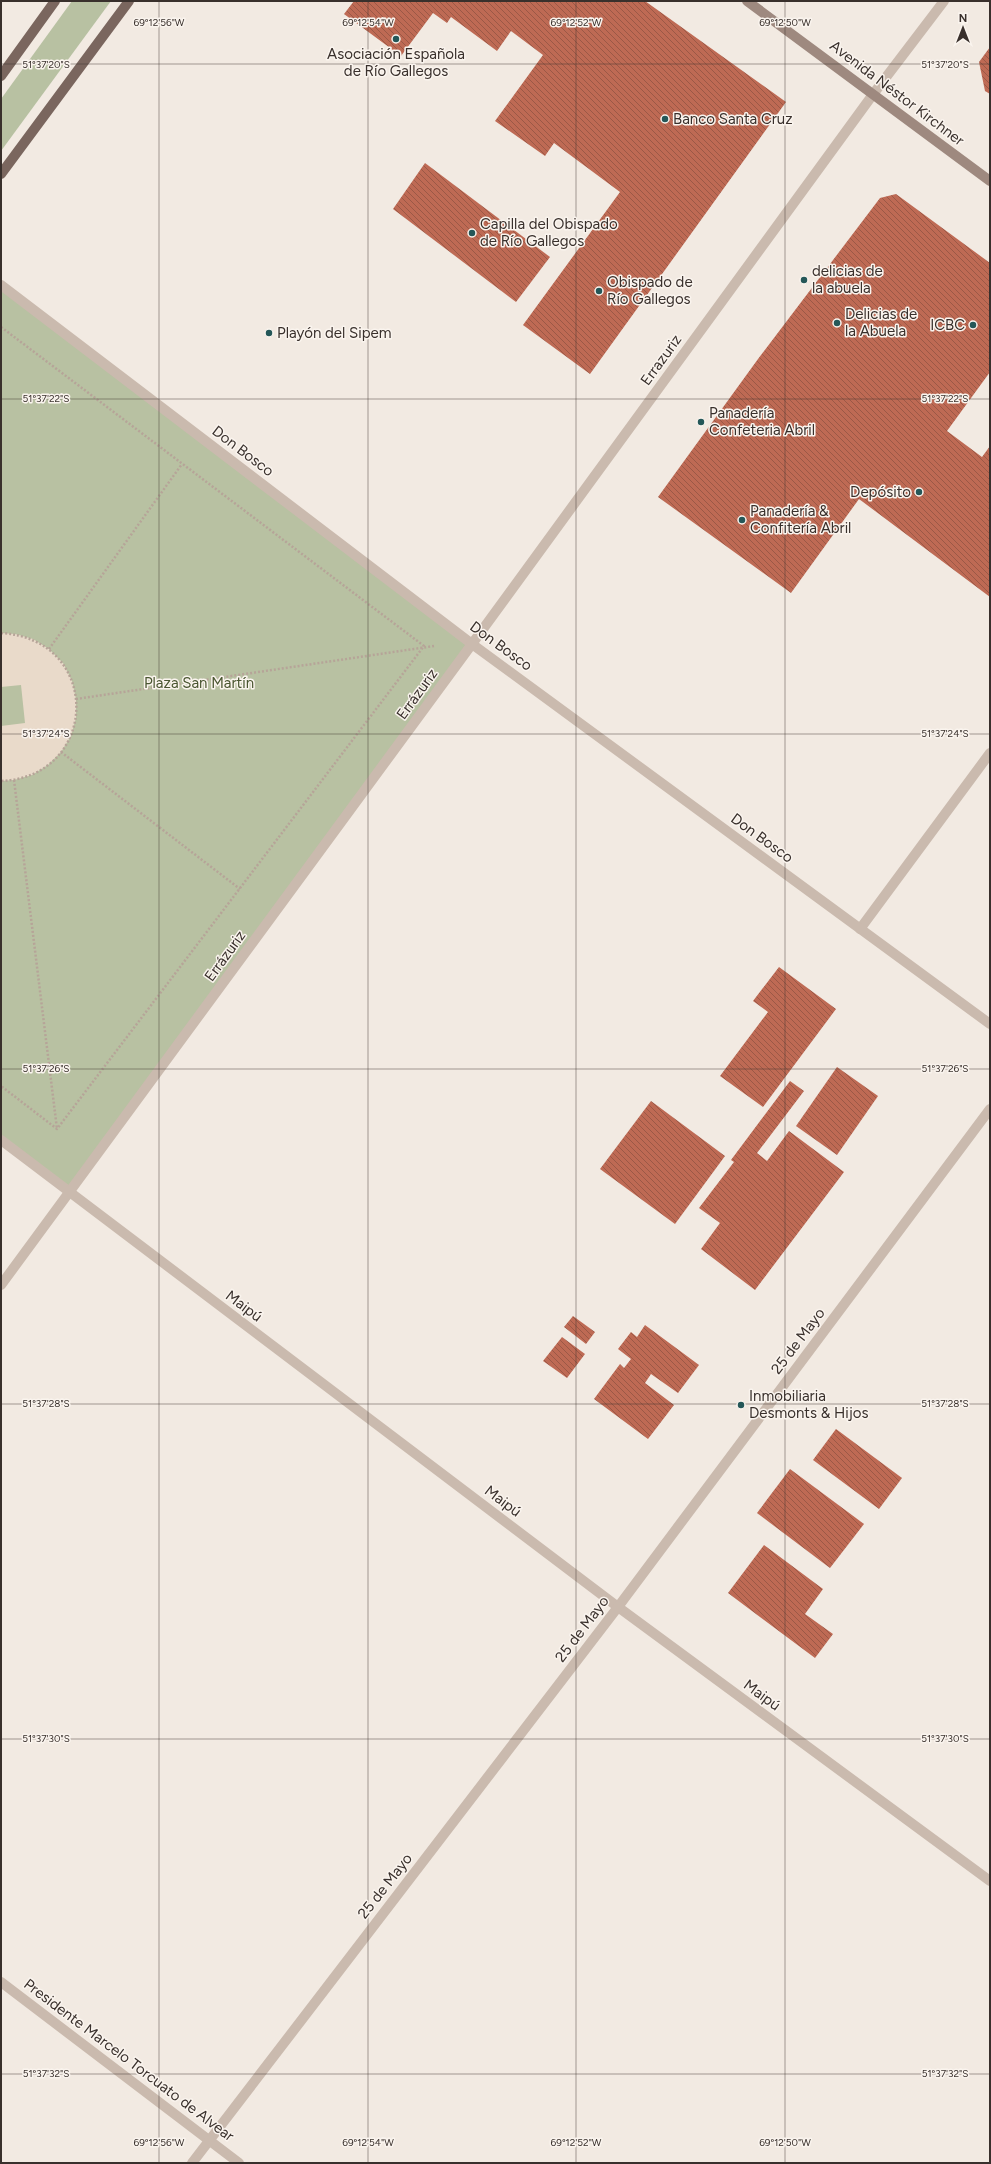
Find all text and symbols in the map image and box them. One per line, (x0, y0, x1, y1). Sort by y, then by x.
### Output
north arrow (943, 8, 983, 48)
text: N (959, 12, 967, 25)
text: 69°12'56"W (134, 16, 185, 29)
text: 69°12'54"W (342, 16, 394, 29)
text: 69°12'52"W (551, 16, 602, 29)
text: 69°12'50"W (759, 16, 811, 29)
marker: Asociación Española de Río Gallegos (391, 34, 401, 44)
street label: Avenida Néstor Kirchner (826, 37, 968, 149)
place label: Asociación Española de Río Gallegos (327, 45, 465, 80)
text: 51°37'20"S (22, 58, 70, 71)
text: 51°37'20"S (921, 58, 969, 71)
place label: Banco Santa Cruz (673, 110, 793, 128)
marker: Banco Santa Cruz (660, 114, 670, 124)
place label: Capilla del Obispado de Río Gallegos (480, 215, 618, 250)
marker: Capilla del Obispado de Río Gallegos (467, 228, 477, 238)
place label: delicias de la abuela (812, 262, 883, 297)
place label: Obispado de Río Gallegos (607, 273, 693, 308)
marker: delicias de la abuela (799, 275, 809, 285)
marker: Obispado de Río Gallegos (594, 286, 604, 296)
place label: Delicias de la Abuela (845, 305, 917, 340)
place label: ICBC (930, 316, 965, 334)
marker: Delicias de la Abuela (832, 318, 842, 328)
marker: ICBC (968, 320, 978, 330)
place label: Playón del Sipem (277, 324, 392, 342)
marker: Playón del Sipem (264, 328, 274, 338)
street label: Errazuriz (637, 331, 685, 389)
text: 51°37'22"S (23, 392, 69, 405)
text: 51°37'22"S (922, 392, 968, 405)
place label: Panadería Confeteria Abril (709, 404, 815, 439)
marker: Panadería Confeteria Abril (696, 417, 706, 427)
street label: Don Bosco (209, 422, 278, 480)
place label: Depósito (850, 483, 911, 501)
marker: Depósito (914, 487, 924, 497)
place label: Panadería & Confitería Abril (750, 502, 851, 537)
marker: Panadería & Confitería Abril (737, 515, 747, 525)
street label: Don Bosco (466, 617, 536, 675)
street label: Errázuriz (393, 665, 441, 723)
park label: Plaza San Martín (144, 674, 254, 692)
text: 51°37'24"S (22, 727, 70, 740)
text: 51°37'24"S (921, 727, 969, 740)
street label: Don Bosco (727, 809, 797, 867)
street label: Errázuriz (201, 927, 249, 985)
text: 51°37'26"S (23, 1062, 69, 1075)
text: 51°37'26"S (922, 1062, 968, 1075)
street label: Maipú (222, 1286, 266, 1326)
street label: 25 de Mayo (767, 1304, 829, 1378)
place label: Inmobiliaria Desmonts & Hijos (749, 1387, 869, 1422)
text: 51°37'28"S (22, 1397, 70, 1410)
text: 51°37'28"S (921, 1397, 969, 1410)
marker: Inmobiliaria Desmonts & Hijos (736, 1400, 746, 1410)
street label: Maipú (481, 1481, 525, 1521)
street label: 25 de Mayo (551, 1592, 613, 1666)
street label: Maipú (740, 1676, 784, 1714)
text: 51°37'30"S (22, 1732, 70, 1745)
text: 51°37'30"S (921, 1732, 969, 1745)
street label: 25 de Mayo (354, 1849, 416, 1922)
street label: Presidente Marcelo Torcuato de Alvear (20, 1975, 238, 2145)
text: 51°37'32"S (23, 2067, 69, 2080)
text: 51°37'32"S (922, 2067, 968, 2080)
text: 69°12'56"W (134, 2136, 185, 2149)
text: 69°12'54"W (342, 2136, 394, 2149)
text: 69°12'52"W (551, 2136, 602, 2149)
text: 69°12'50"W (759, 2136, 811, 2149)

